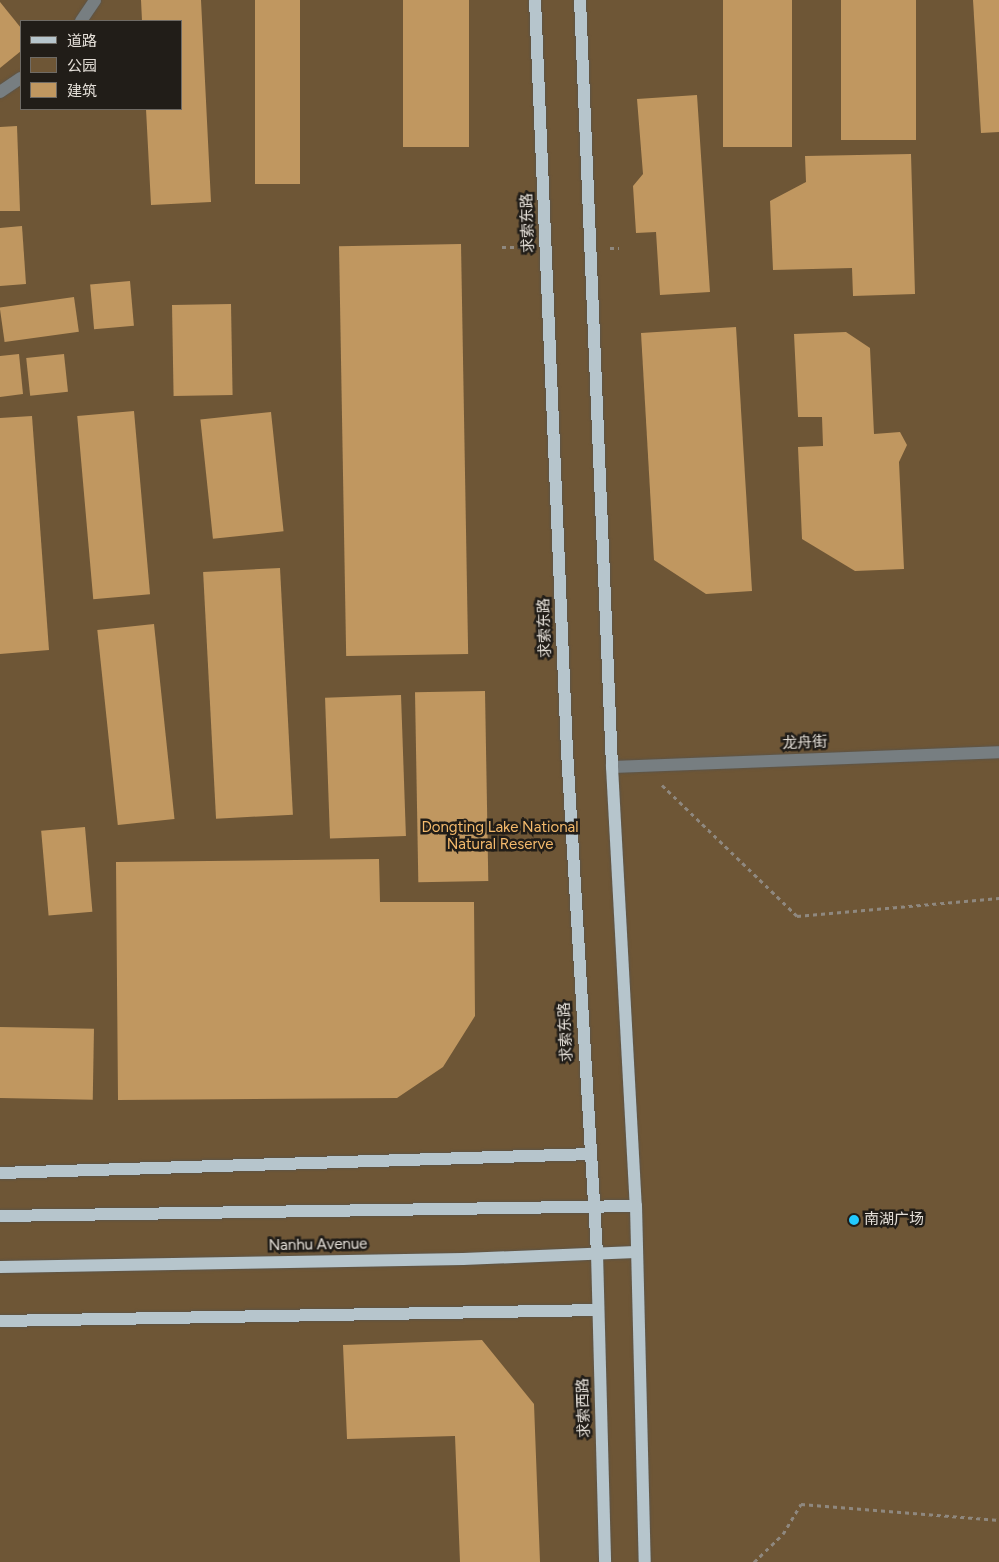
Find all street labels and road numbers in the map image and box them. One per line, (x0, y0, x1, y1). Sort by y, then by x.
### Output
street label: 求索东路 (518, 193, 538, 253)
street label: 求索东路 (535, 598, 555, 658)
street label: 龙舟街 (782, 733, 828, 753)
street label: 求索东路 (555, 1002, 577, 1062)
street label: Nanhu Avenue (268, 1235, 368, 1255)
street label: 求索西路 (574, 1378, 594, 1438)

